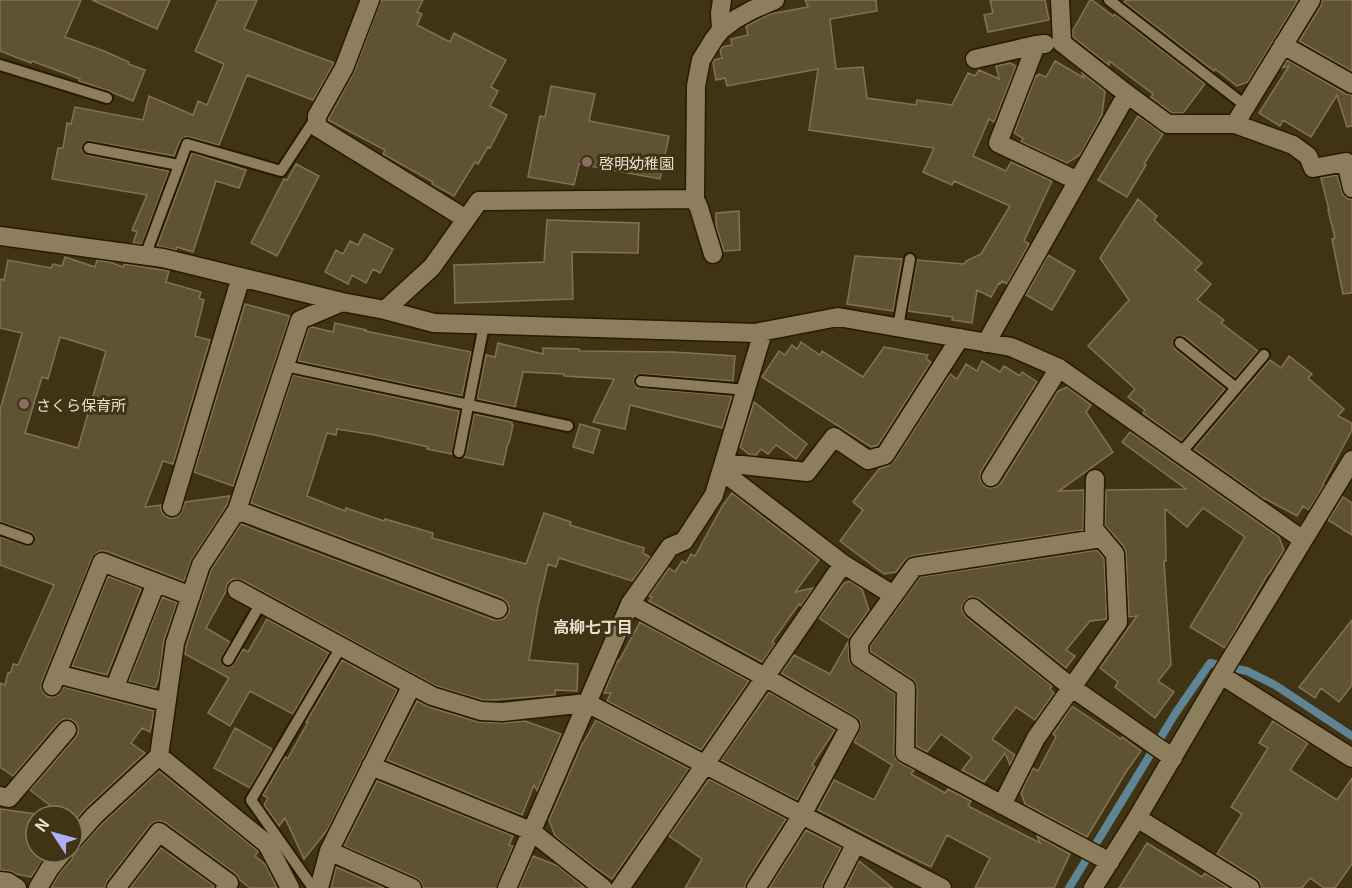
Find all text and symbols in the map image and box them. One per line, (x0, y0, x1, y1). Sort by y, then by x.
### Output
place label: 啓明幼稚園 (599, 152, 674, 173)
marker: 啓明幼稚園 (580, 155, 594, 169)
place label: さくら保育所 (36, 394, 126, 415)
marker: さくら保育所 (17, 397, 31, 411)
district label: 高柳七丁目 (553, 614, 633, 638)
north arrow (24, 804, 84, 864)
text: N (28, 813, 54, 836)

